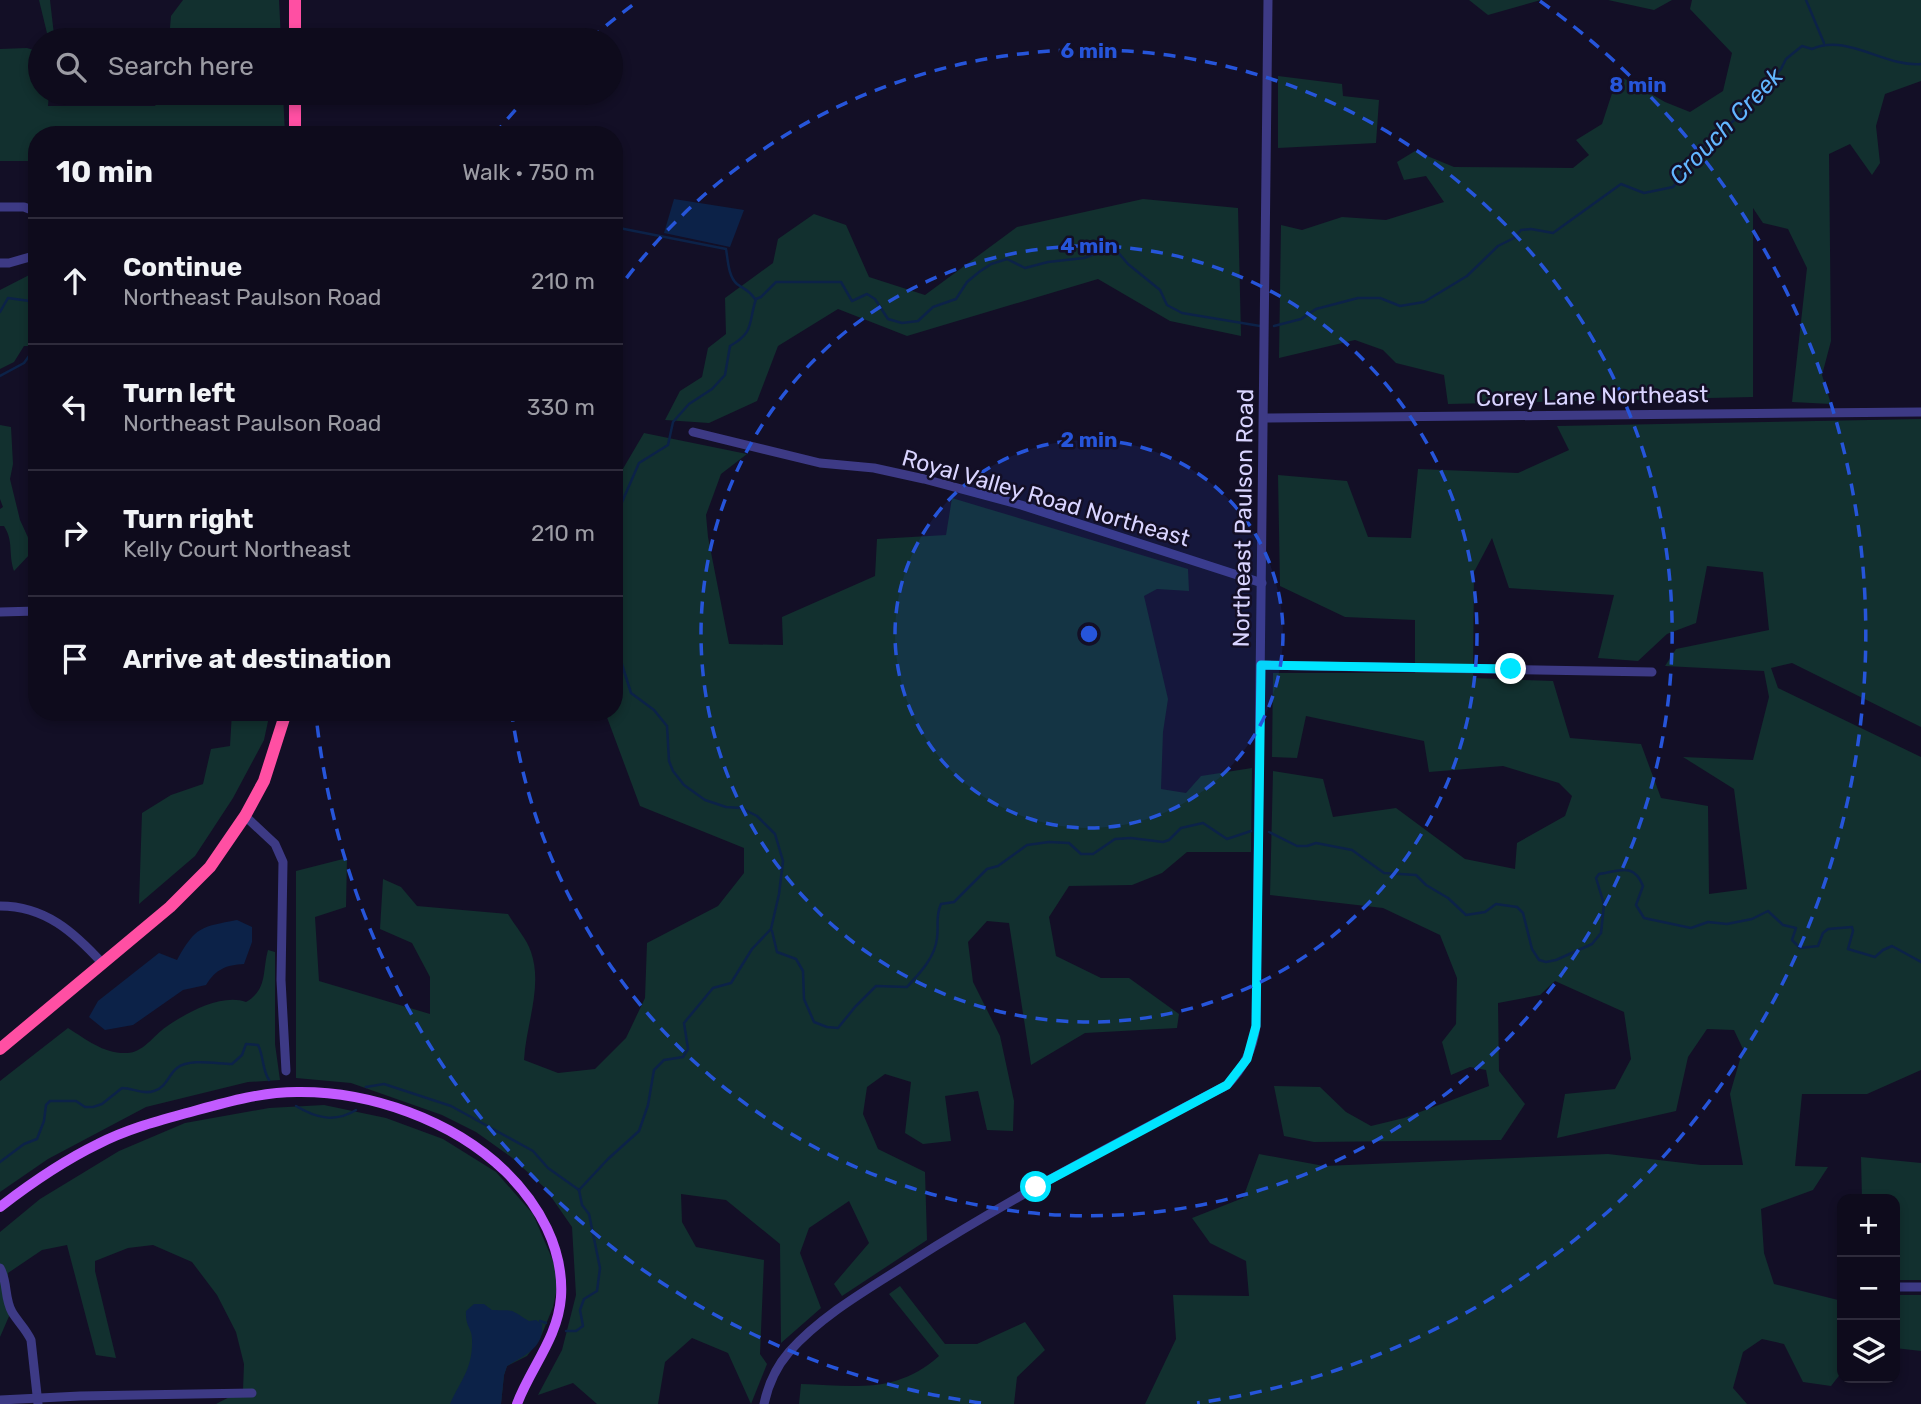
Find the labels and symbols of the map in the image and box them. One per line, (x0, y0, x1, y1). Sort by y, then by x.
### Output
text: 6 min (1061, 38, 1117, 63)
water label: Crouch Creek (1663, 61, 1789, 190)
text: 8 min (1609, 72, 1667, 97)
text: 4 min (1060, 233, 1118, 258)
street label: Corey Lane Northeast (1476, 380, 1708, 412)
street label: Northeast Paulson Road (1227, 389, 1259, 647)
text: 2 min (1061, 427, 1117, 452)
street label: Royal Valley Road Northeast (899, 443, 1193, 553)
centre of rings (1077, 622, 1101, 646)
route end (1495, 653, 1526, 684)
route start (1020, 1171, 1051, 1202)

